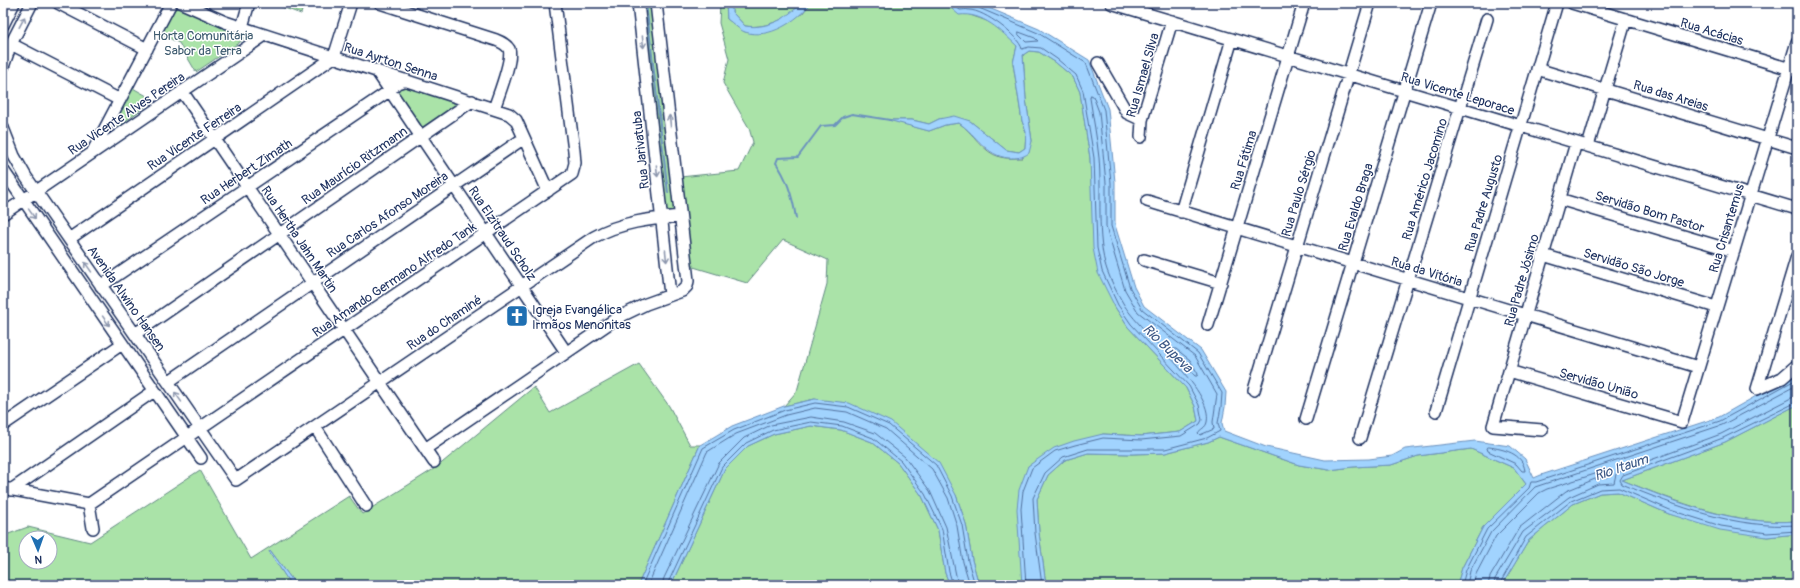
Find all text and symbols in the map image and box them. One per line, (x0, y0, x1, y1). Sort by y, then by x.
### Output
street label: Rua Acácias (1678, 15, 1745, 49)
one-way arrow (19, 16, 27, 28)
park label: Horta Comunitária Sabor da Terra (153, 28, 253, 59)
street label: Rua Ismael Silva (1123, 31, 1163, 119)
one-way arrow (639, 35, 646, 48)
street label: Rua Ayrton Senna (342, 39, 440, 85)
street label: Rua Vicente Alves Pereira (65, 69, 188, 159)
street label: Rua Vicente Leporace (1399, 69, 1517, 119)
street label: Rua das Areias (1631, 77, 1710, 115)
street label: Rua Vicente Ferreira (145, 100, 245, 174)
street label: Rua Jarivatuba (629, 110, 653, 190)
one-way arrow (666, 115, 673, 128)
street label: Rua Américo Jacomino (1399, 116, 1451, 242)
street label: Rua Maurício Ritzmann (299, 123, 411, 208)
street label: Rua Fátima (1227, 128, 1261, 192)
street label: Rua Herbert Zimath (198, 135, 295, 208)
street label: Rua Paulo Sérgio (1278, 148, 1320, 239)
street label: Rua Padre Augusto (1462, 153, 1506, 254)
street label: Rua Evaldo Braga (1335, 161, 1377, 253)
one-way arrow (653, 164, 660, 177)
street label: Rua Carlos Afonso Moreira (324, 168, 451, 261)
street label: Rua Crisantemus (1706, 182, 1748, 275)
street label: Rua Hertha Jahn Martin (258, 183, 341, 296)
street label: Rua Elzitraud Scholz (465, 183, 540, 284)
street label: Servidão Bom Pastor (1593, 188, 1707, 236)
one-way arrow (28, 208, 36, 219)
street label: Rua Amando Germano Alfredo Tank (310, 219, 480, 341)
street label: Rua Padre Jósimo (1501, 232, 1543, 328)
street label: Avenida Alwino Hansen (84, 243, 169, 354)
street label: Servidão São Jorge (1581, 245, 1687, 291)
one-way arrow (662, 249, 670, 262)
street label: Rua da Vitória (1389, 254, 1464, 290)
one-way arrow (84, 261, 92, 272)
street label: Rua do Chaminé (404, 292, 485, 354)
place label: Igreja Evangélica Irmãos Menonitas (532, 302, 631, 333)
church icon: Igreja Evangélica Irmãos Menonitas (504, 303, 530, 329)
one-way arrow (102, 315, 110, 326)
water label: Rio Bupeva (1139, 321, 1197, 377)
street label: Servidão União (1557, 365, 1640, 403)
one-way arrow (174, 391, 182, 402)
water label: Rio Itaum (1592, 450, 1652, 485)
north arrow (18, 530, 58, 570)
text: N (34, 553, 42, 566)

